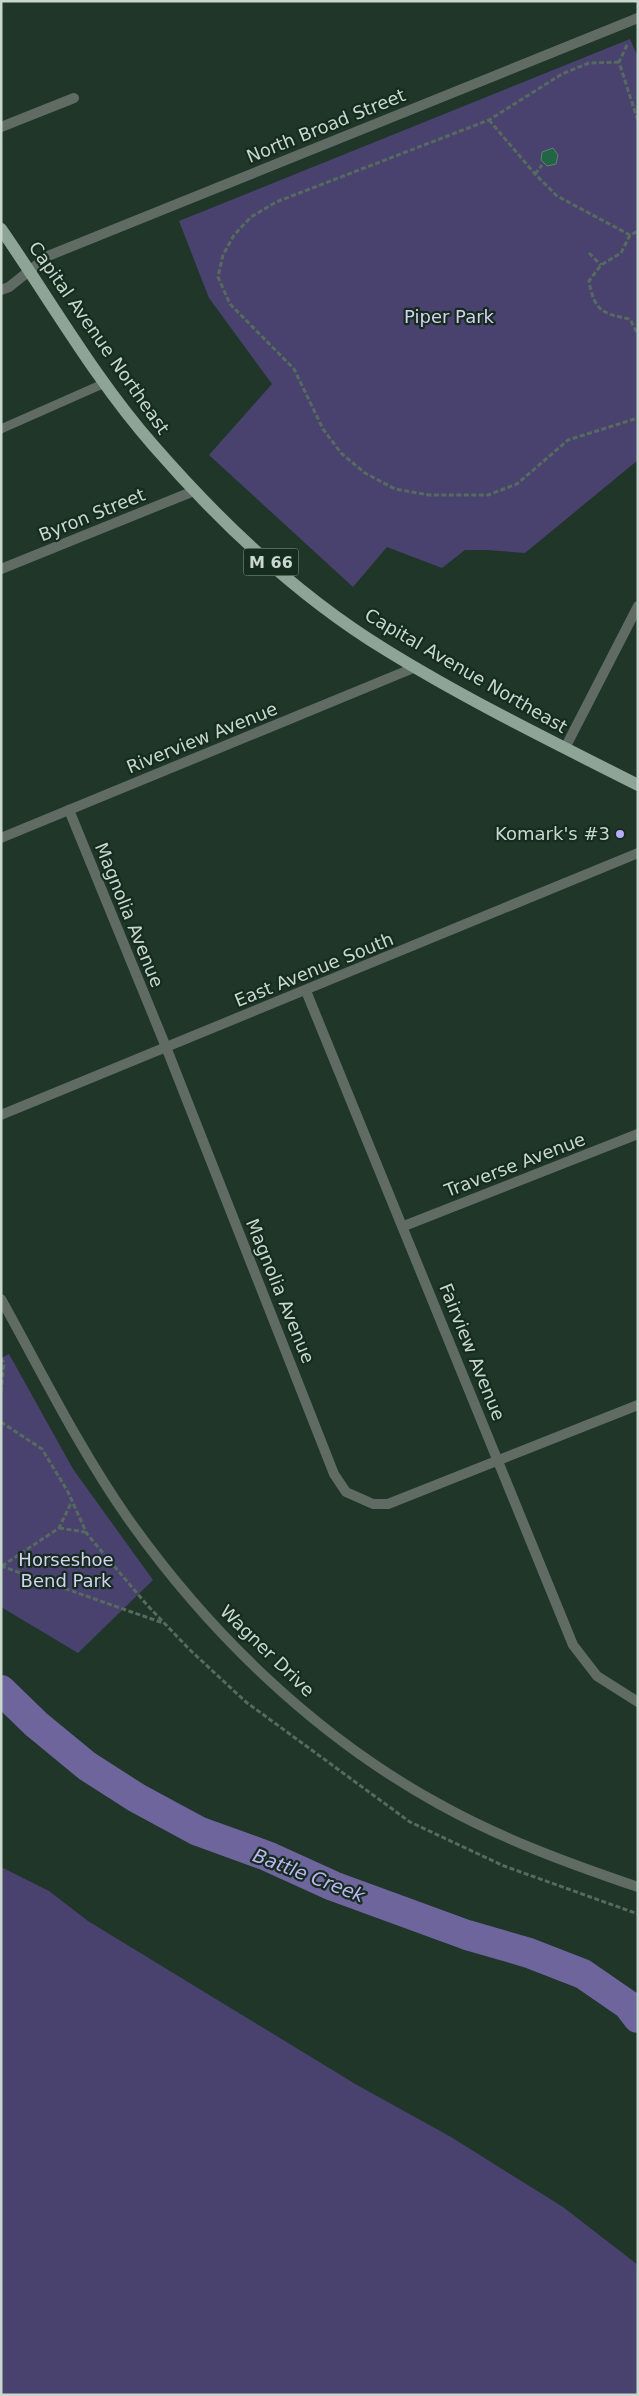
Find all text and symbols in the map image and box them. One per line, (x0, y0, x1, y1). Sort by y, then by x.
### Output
street label: North Broad Street (243, 84, 408, 167)
street label: Capital Avenue Northeast (25, 237, 174, 438)
park label: Piper Park (404, 306, 495, 327)
street label: Byron Street (36, 484, 148, 545)
road number: M 66 (244, 548, 298, 576)
street label: Capital Avenue Northeast (361, 604, 571, 737)
street label: Riverview Avenue (123, 698, 280, 777)
place label: Komark's #3 (495, 823, 610, 844)
marker: Komark's #3 (614, 828, 626, 840)
street label: Magnolia Avenue (91, 839, 168, 990)
street label: East Avenue South (231, 928, 396, 1011)
street label: Traverse Avenue (441, 1128, 588, 1201)
street label: Magnolia Avenue (242, 1215, 319, 1366)
street label: Fairview Avenue (435, 1280, 510, 1424)
park label: Horseshoe Bend Park (18, 1549, 114, 1591)
street label: Wagner Drive (216, 1600, 319, 1701)
water label: Battle Creek (250, 1844, 369, 1907)

